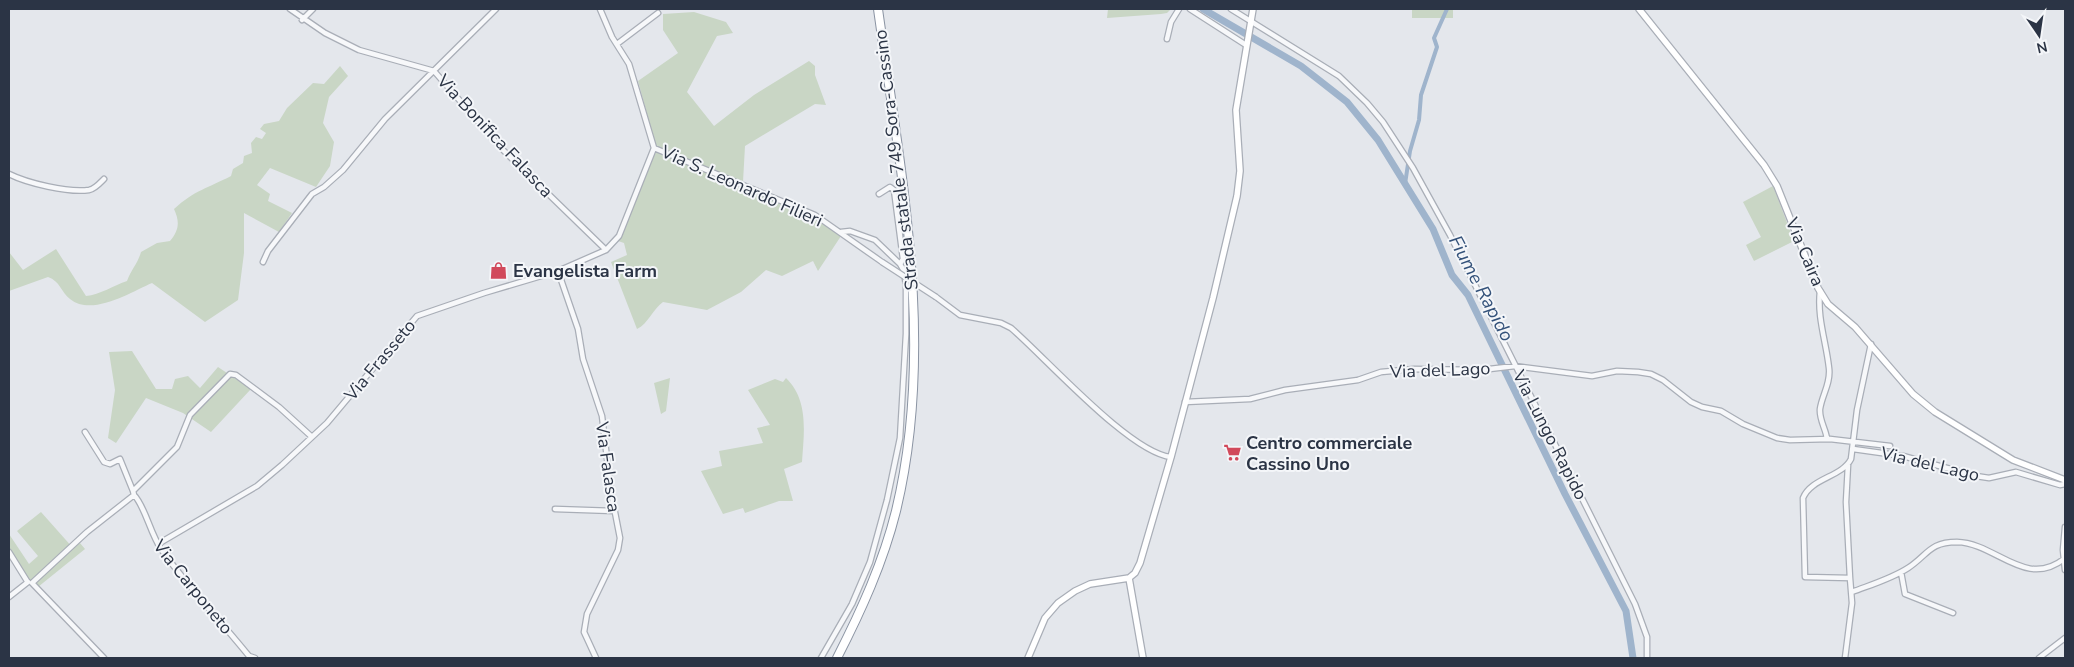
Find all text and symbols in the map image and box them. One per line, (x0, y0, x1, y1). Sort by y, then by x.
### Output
north arrow (2014, 10, 2064, 60)
street label: Strada statale 749 Sora-Cassino (868, 28, 924, 292)
text: N (2035, 37, 2049, 58)
street label: Via Bonifica Falasca (431, 69, 558, 203)
street label: Via S. Leonardo Filieri (656, 139, 827, 232)
street label: Via Caira (1779, 213, 1830, 290)
water label: Fiume Rapido (1442, 231, 1520, 346)
place label: Evangelista Farm (513, 259, 657, 283)
shop icon: Evangelista Farm (489, 261, 509, 281)
street label: Via Frasseto (338, 314, 421, 407)
street label: Via del Lago (1388, 356, 1491, 384)
street label: Via Lungo Rapido (1506, 365, 1593, 504)
street label: Via Falasca (590, 419, 626, 514)
place label: Centro commerciale Cassino Uno (1246, 431, 1412, 476)
street label: Via del Lago (1877, 441, 1982, 487)
supermarket icon: Centro commerciale Cassino Uno (1222, 443, 1242, 463)
street label: Via Carponeto (147, 534, 239, 639)

